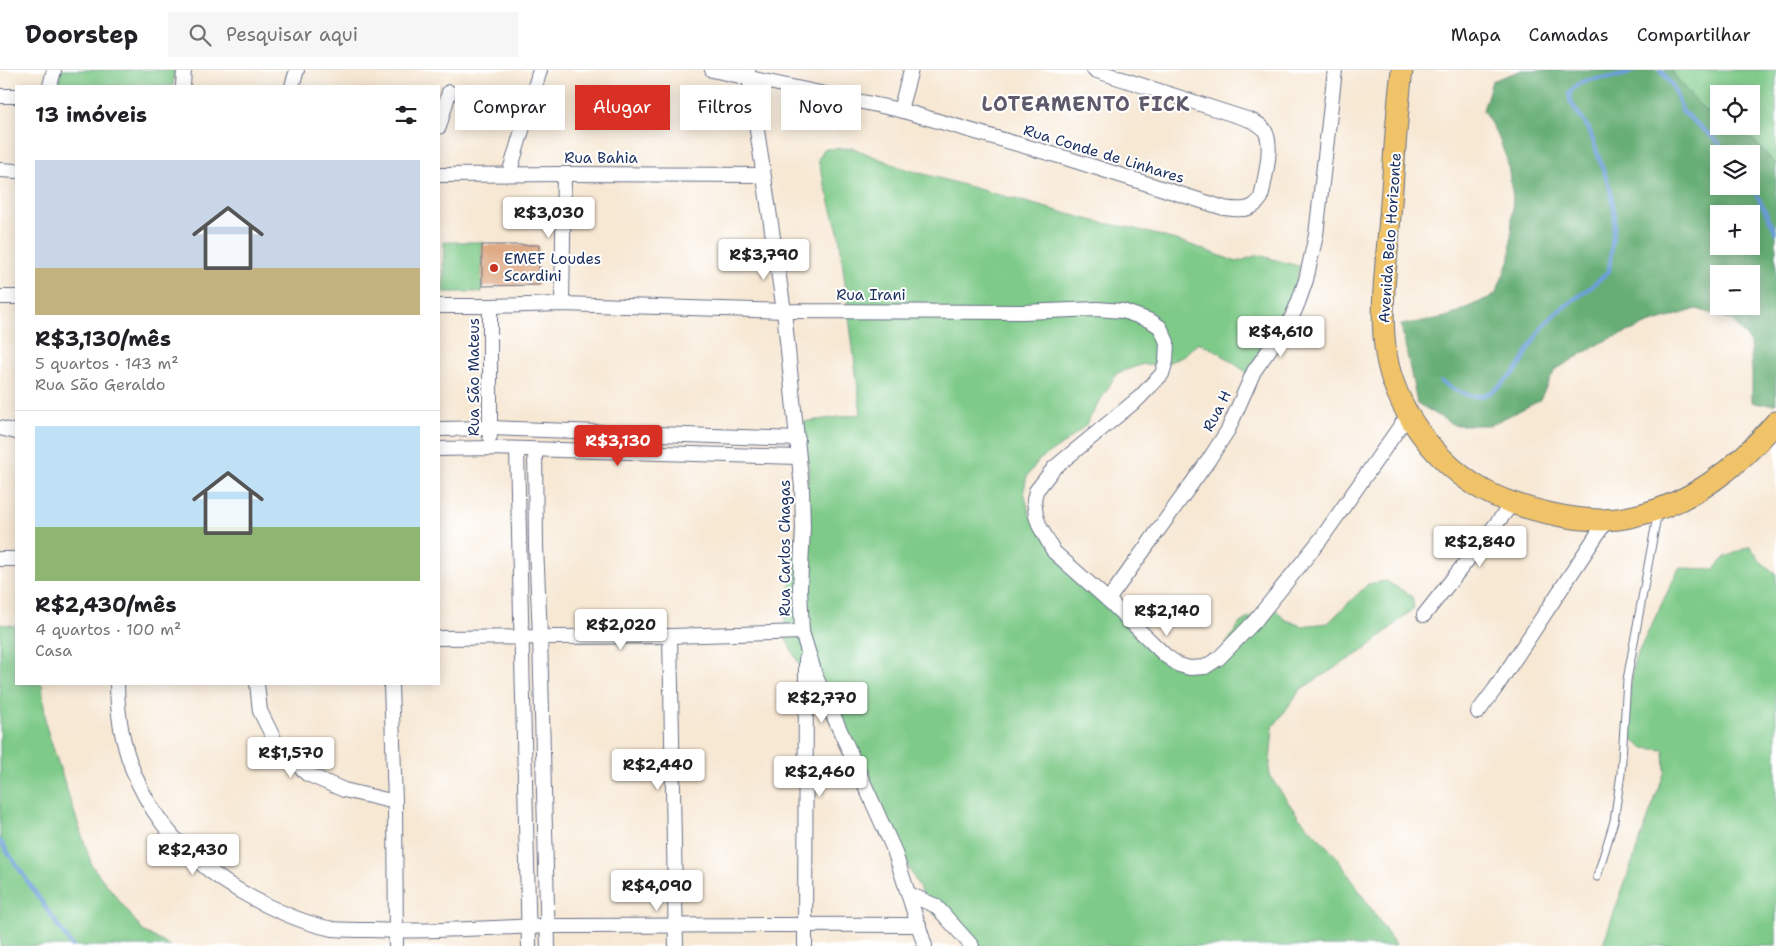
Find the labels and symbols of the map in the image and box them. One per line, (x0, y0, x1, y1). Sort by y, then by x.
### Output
district label: LOTEAMENTO FICK (982, 91, 1190, 117)
street label: Rua Conde de Linhares (1021, 120, 1187, 188)
street label: Rua Bahia (564, 148, 638, 168)
street label: Avenida Belo Horizonte (1374, 152, 1406, 324)
pin: R$3,030 (503, 196, 595, 239)
pin: R$3,790 (718, 238, 810, 281)
place label: EMEF Loudes Scardini (504, 249, 601, 286)
marker: EMEF Loudes Scardini (488, 262, 500, 274)
street label: Rua Irani (836, 285, 906, 305)
pin: R$4,610 (1235, 316, 1327, 358)
street label: Rua São Mateus (464, 318, 484, 436)
street label: Rua H (1198, 387, 1236, 435)
pin: R$3,130 (572, 424, 664, 467)
street label: Rua Carlos Chagas (775, 480, 795, 616)
pin: R$2,840 (1434, 526, 1526, 568)
pin: R$2,140 (1121, 594, 1213, 637)
pin: R$2,020 (575, 608, 667, 651)
pin: R$2,770 (776, 682, 868, 724)
pin: R$1,570 (245, 736, 337, 779)
pin: R$2,440 (612, 748, 704, 791)
pin: R$2,460 (774, 756, 866, 798)
pin: R$2,430 (147, 834, 239, 876)
pin: R$4,090 (611, 870, 703, 912)

